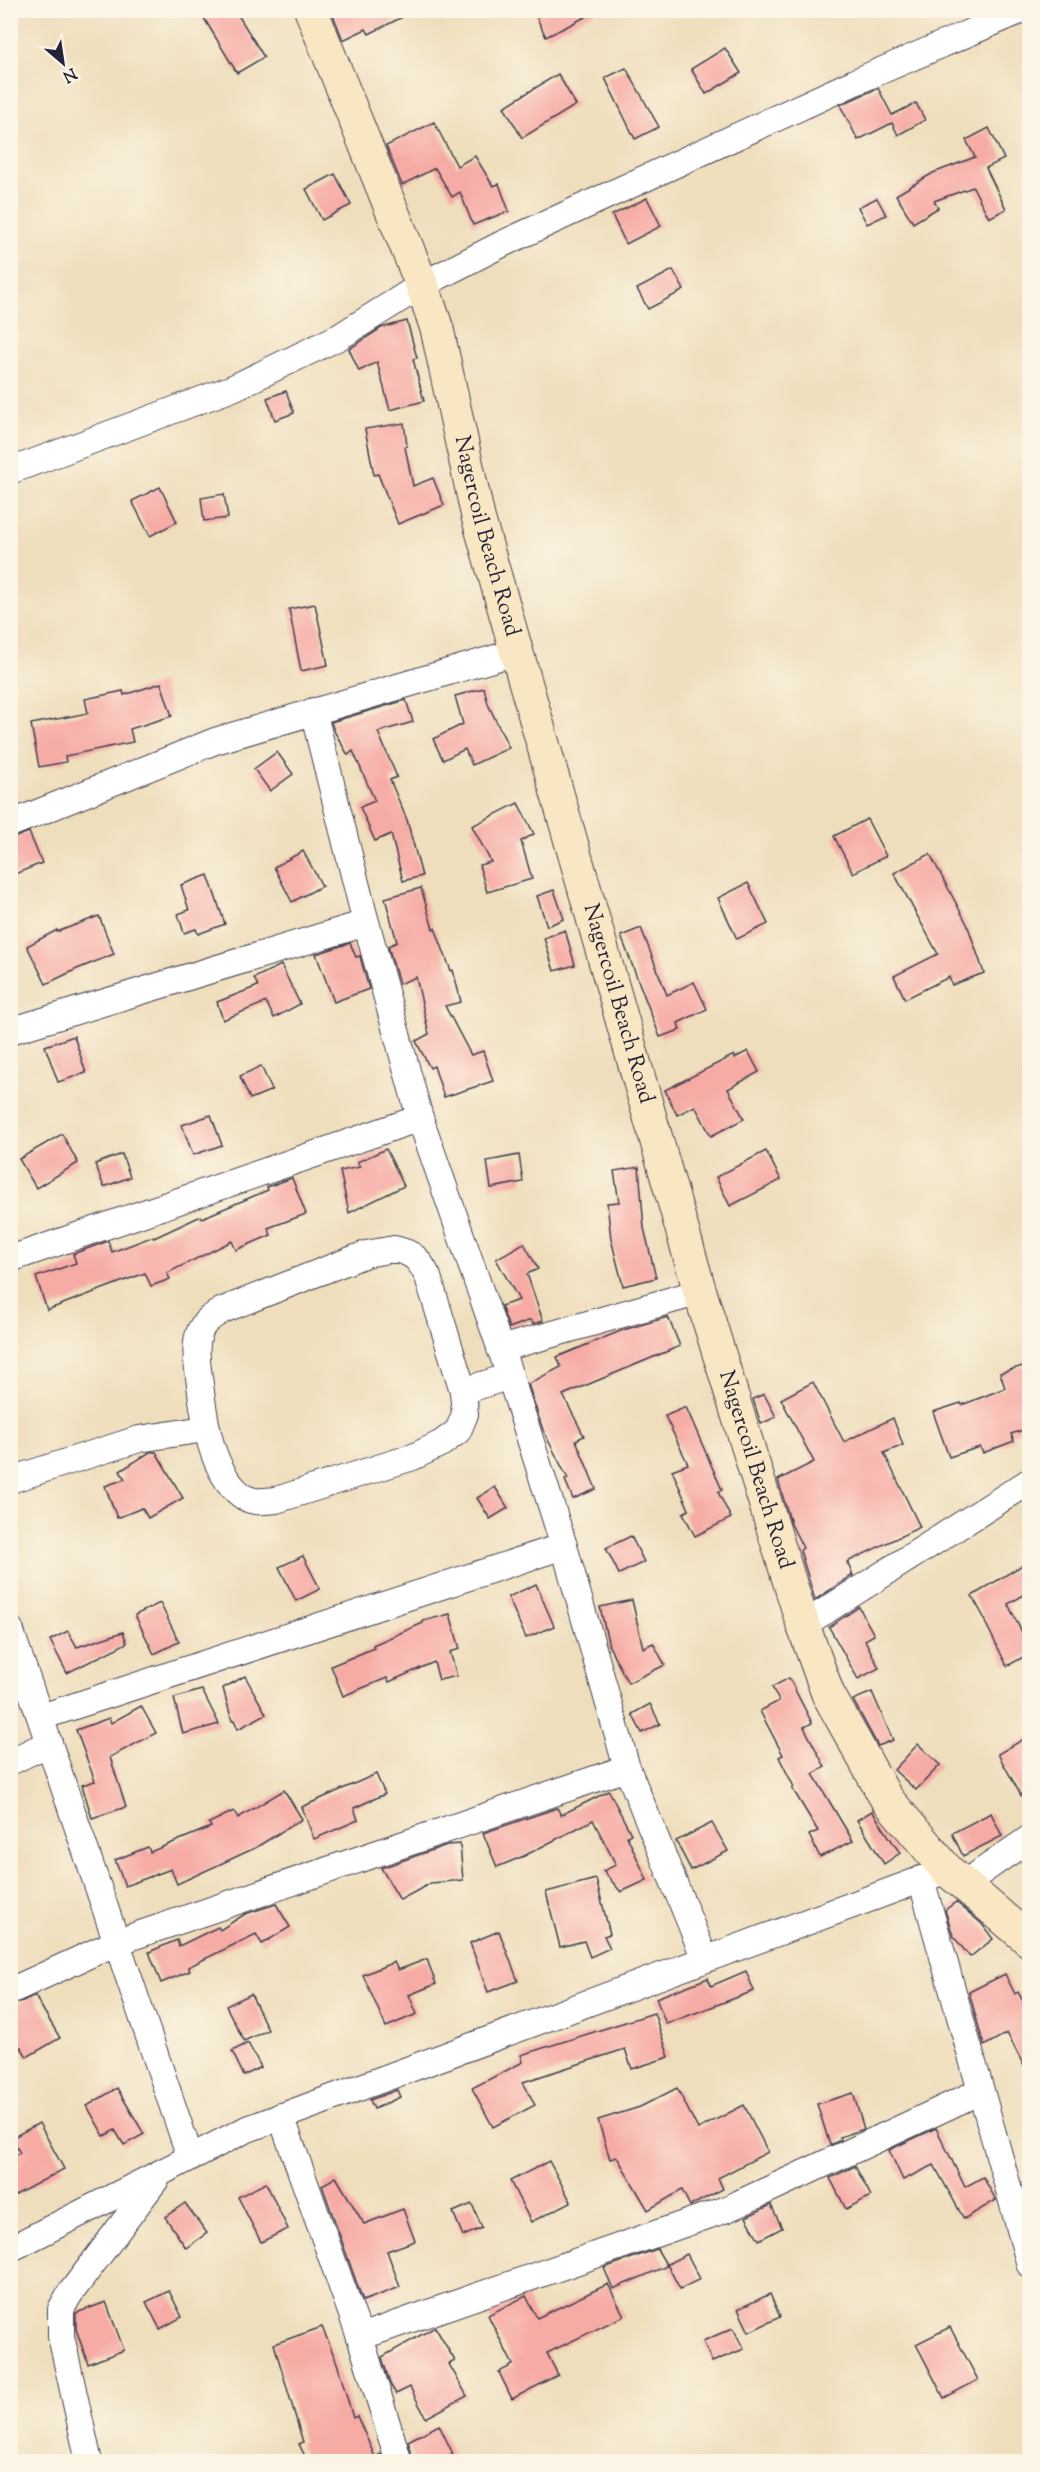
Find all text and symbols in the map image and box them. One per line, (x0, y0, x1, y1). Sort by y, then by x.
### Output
north arrow (33, 33, 93, 93)
text: N (58, 61, 80, 87)
street label: Nagercoil Beach Road (445, 433, 527, 640)
street label: Nagercoil Beach Road (574, 900, 661, 1108)
street label: Nagercoil Beach Road (709, 1367, 801, 1573)

